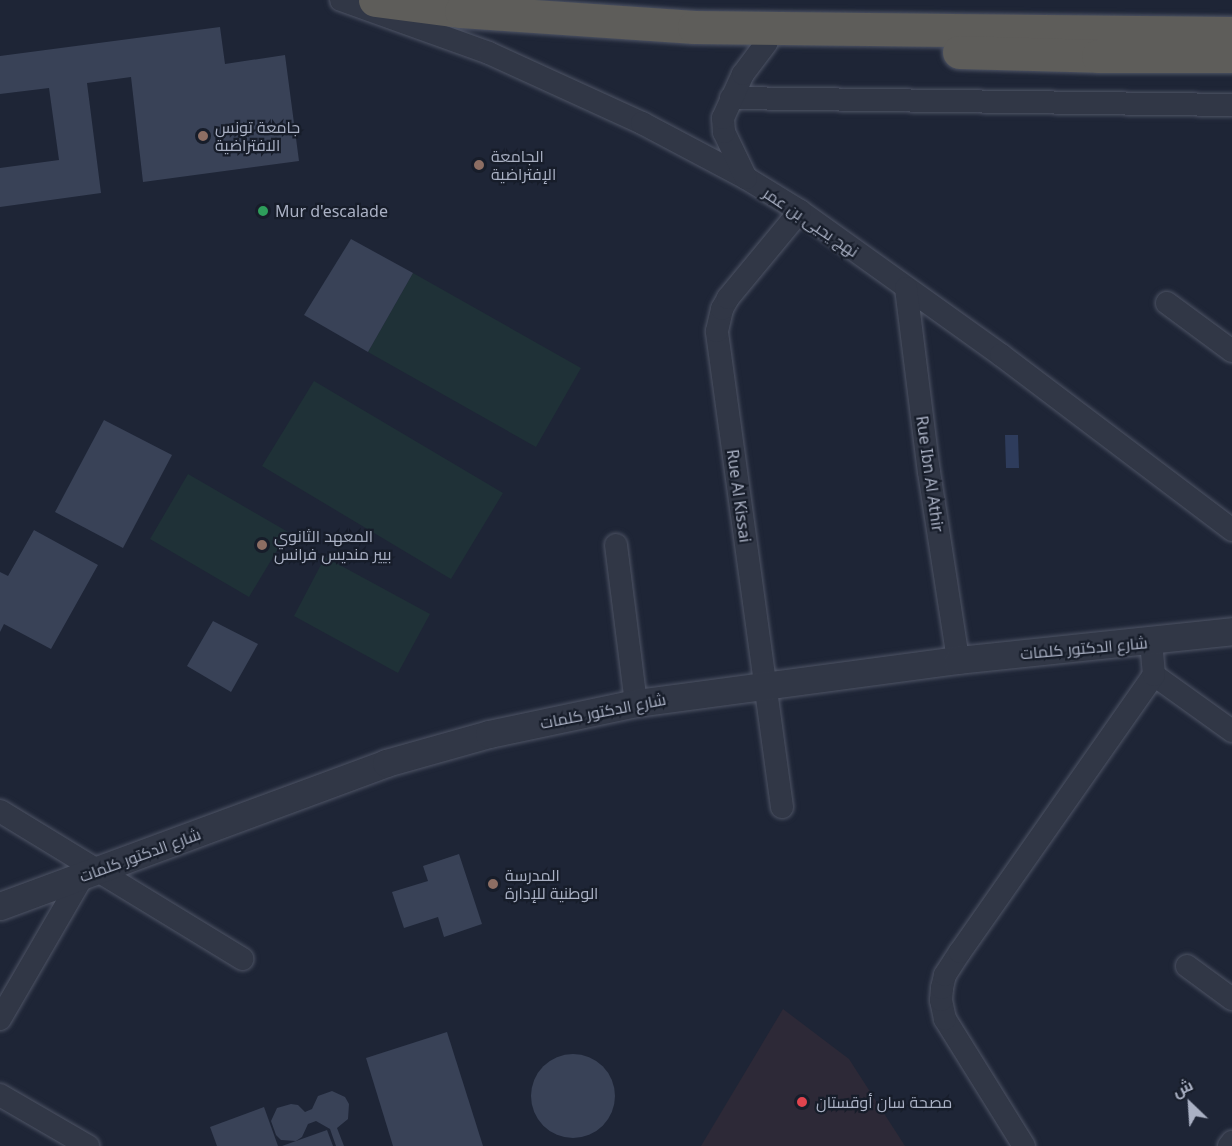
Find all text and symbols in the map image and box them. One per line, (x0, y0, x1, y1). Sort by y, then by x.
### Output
place label: جامعة تونس الافتراضية (215, 117, 300, 155)
marker: جامعة تونس الافتراضية (196, 129, 210, 143)
place label: الجامعة الإفتراضية (491, 146, 556, 184)
marker: الجامعة الإفتراضية (472, 158, 486, 172)
street label: نهج يحيى بن عمر (760, 183, 862, 261)
place label: Mur d'escalade (275, 201, 388, 221)
marker: Mur d'escalade (256, 204, 270, 218)
street label: Rue Ibn Al Athir (912, 414, 948, 534)
street label: Rue Al Kissai (723, 448, 755, 544)
place label: المعهد الثانوي بيير منديس فرانس (274, 526, 392, 564)
marker: المعهد الثانوي بيير منديس فرانس (255, 538, 269, 552)
street label: شارع الدكتور كلمات (1020, 633, 1148, 663)
street label: شارع الدكتور كلمات (538, 689, 668, 733)
street label: شارع الدكتور كلمات (77, 824, 203, 886)
place label: المدرسة الوطنية للإدارة (505, 865, 598, 903)
marker: المدرسة الوطنية للإدارة (486, 877, 500, 891)
text: ش (1168, 1073, 1196, 1102)
north arrow (1160, 1074, 1220, 1134)
place label: مصحة سان أوقستان (816, 1092, 952, 1112)
marker: مصحة سان أوقستان (793, 1093, 811, 1111)

